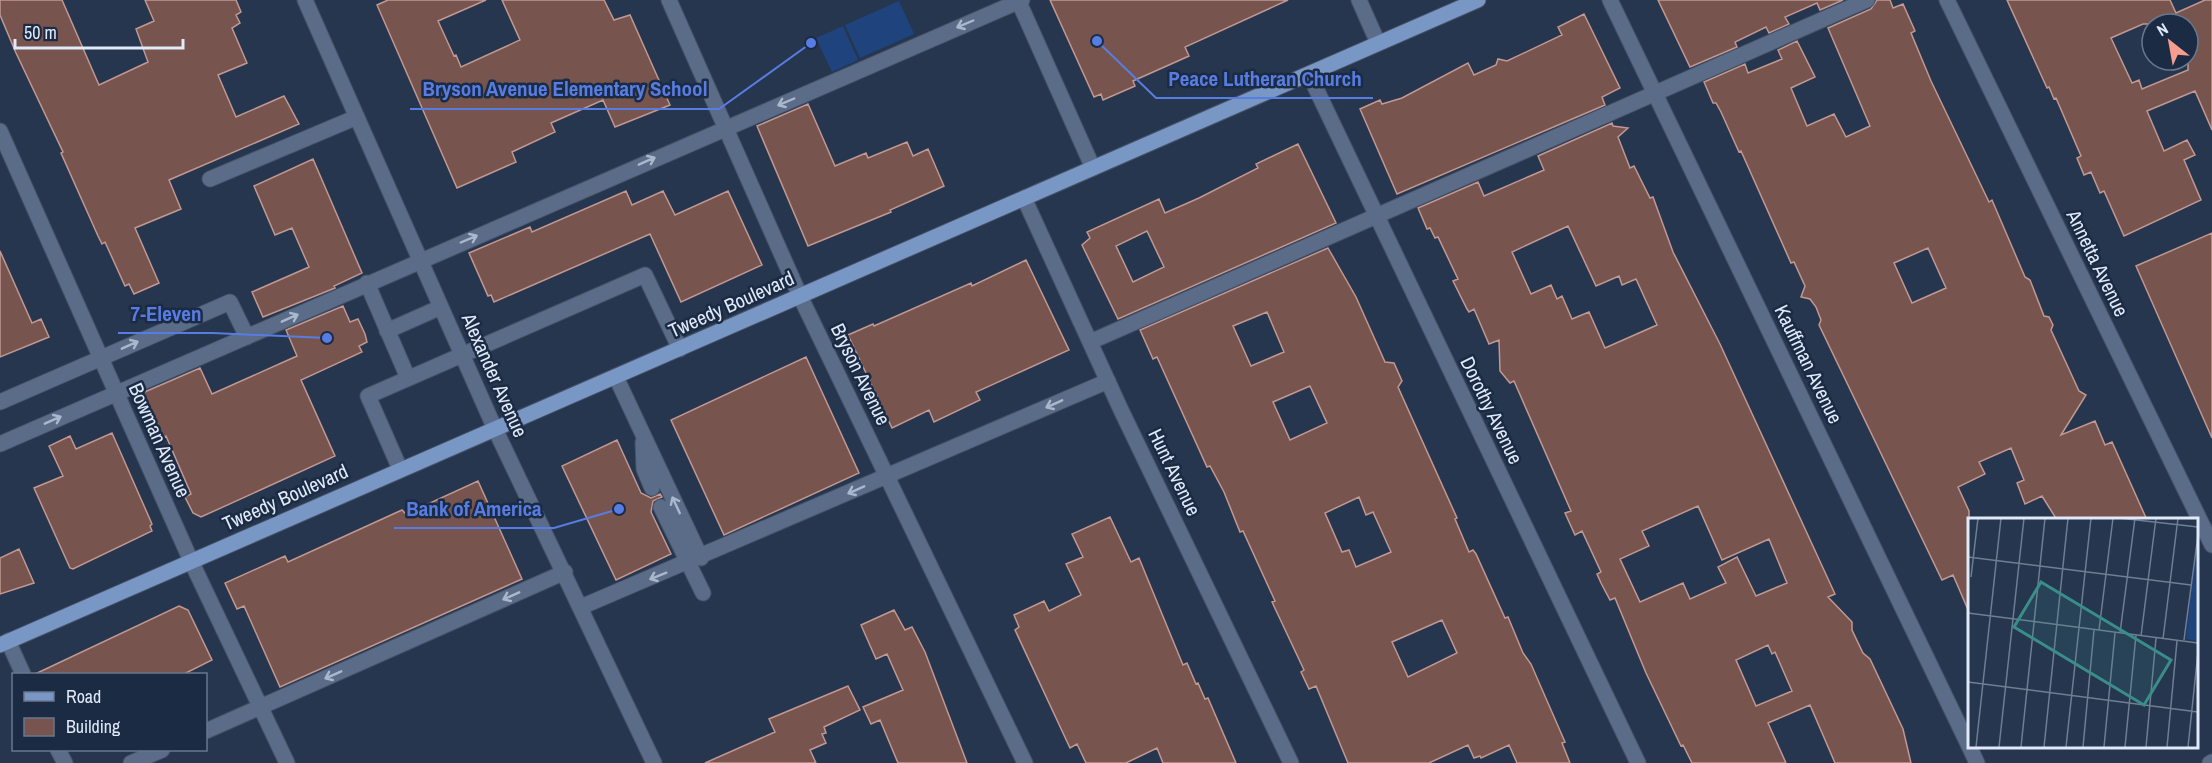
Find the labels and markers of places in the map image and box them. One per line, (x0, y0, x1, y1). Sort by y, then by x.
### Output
callout: Peace Lutheran Church (1156, 59, 1373, 98)
callout: Bryson Avenue Elementary School (410, 70, 719, 109)
callout: 7-Eleven (118, 294, 213, 333)
callout: Bank of America (394, 489, 554, 528)

